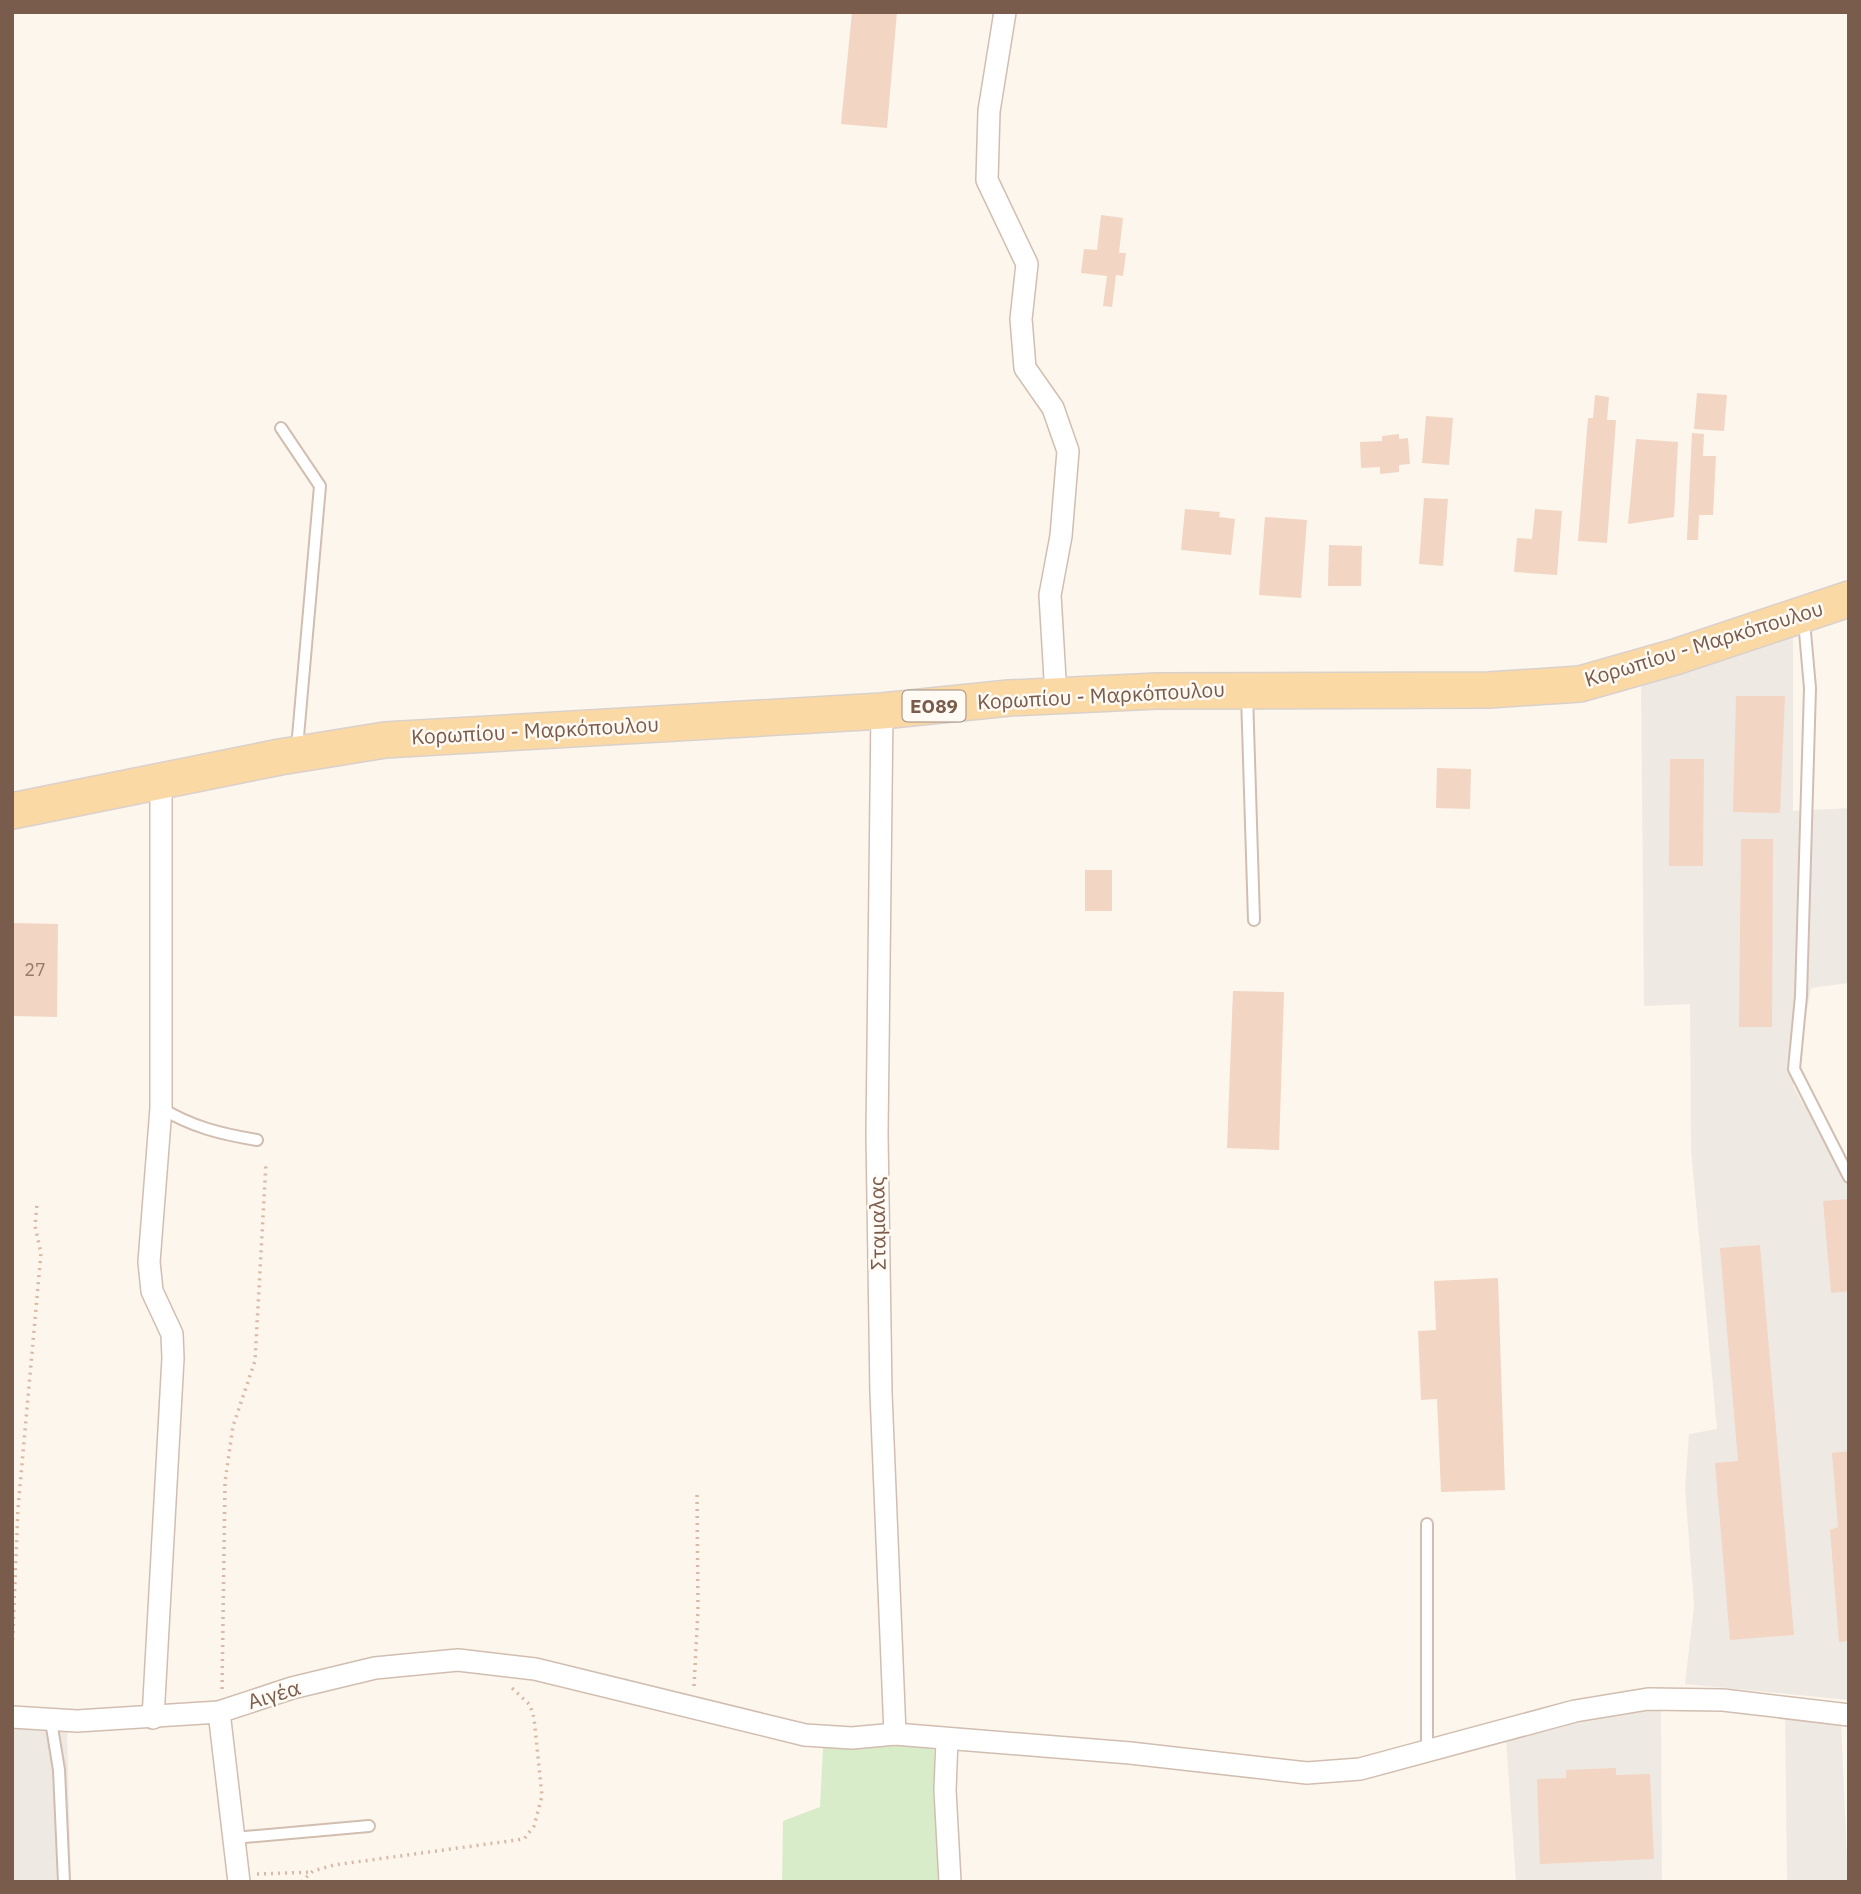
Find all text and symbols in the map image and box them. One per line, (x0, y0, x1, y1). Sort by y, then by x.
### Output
street label: Κορωπίου - Μαρκόπουλου (1581, 593, 1827, 693)
street label: Κορωπίου - Μαρκόπουλου (976, 675, 1226, 715)
road number: ΕΟ89 (902, 691, 965, 722)
street label: Κορωπίου - Μαρκόπουλου (410, 710, 660, 750)
house number: 27 (24, 958, 46, 981)
street label: Σταμαλας (862, 1176, 892, 1270)
street label: Αιγέα (244, 1673, 304, 1715)

